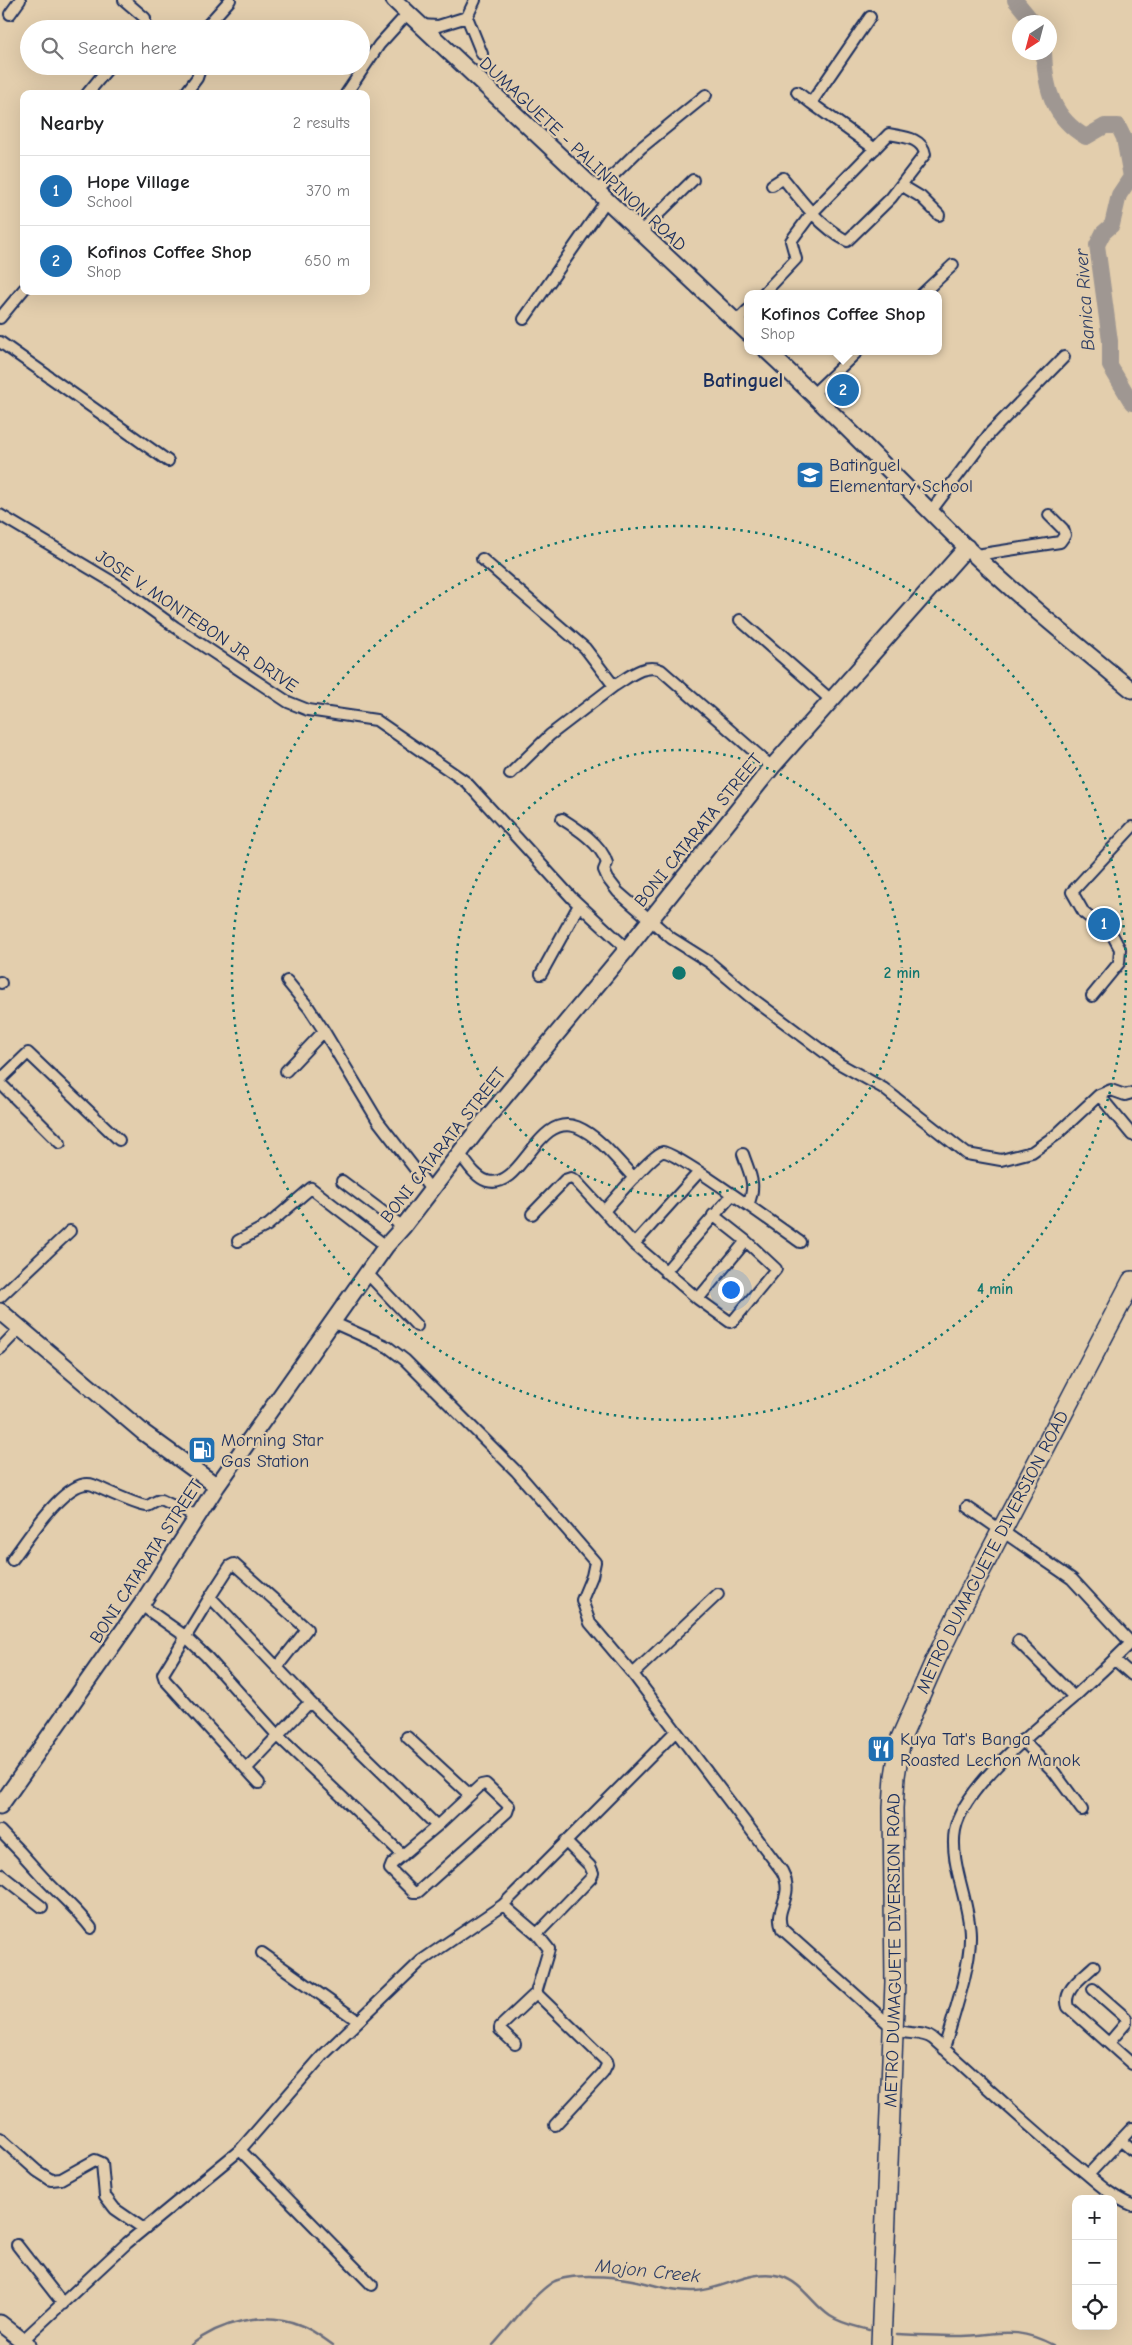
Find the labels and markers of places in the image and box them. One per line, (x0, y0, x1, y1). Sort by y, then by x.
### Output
pin: 2 (827, 371, 859, 409)
place label: Batinguel Elementary School (829, 455, 973, 497)
school or university icon: Batinguel Elementary School (795, 460, 825, 490)
pin: 1 (1088, 905, 1120, 943)
centre of rings (670, 964, 688, 982)
place label: Morning Star Gas Station (221, 1430, 324, 1472)
fuel station icon: Morning Star Gas Station (187, 1435, 217, 1465)
place label: Kuya Tat's Banga Roasted Lechon Manok (900, 1729, 1080, 1771)
restaurant icon: Kuya Tat's Banga Roasted Lechon Manok (866, 1734, 896, 1764)

